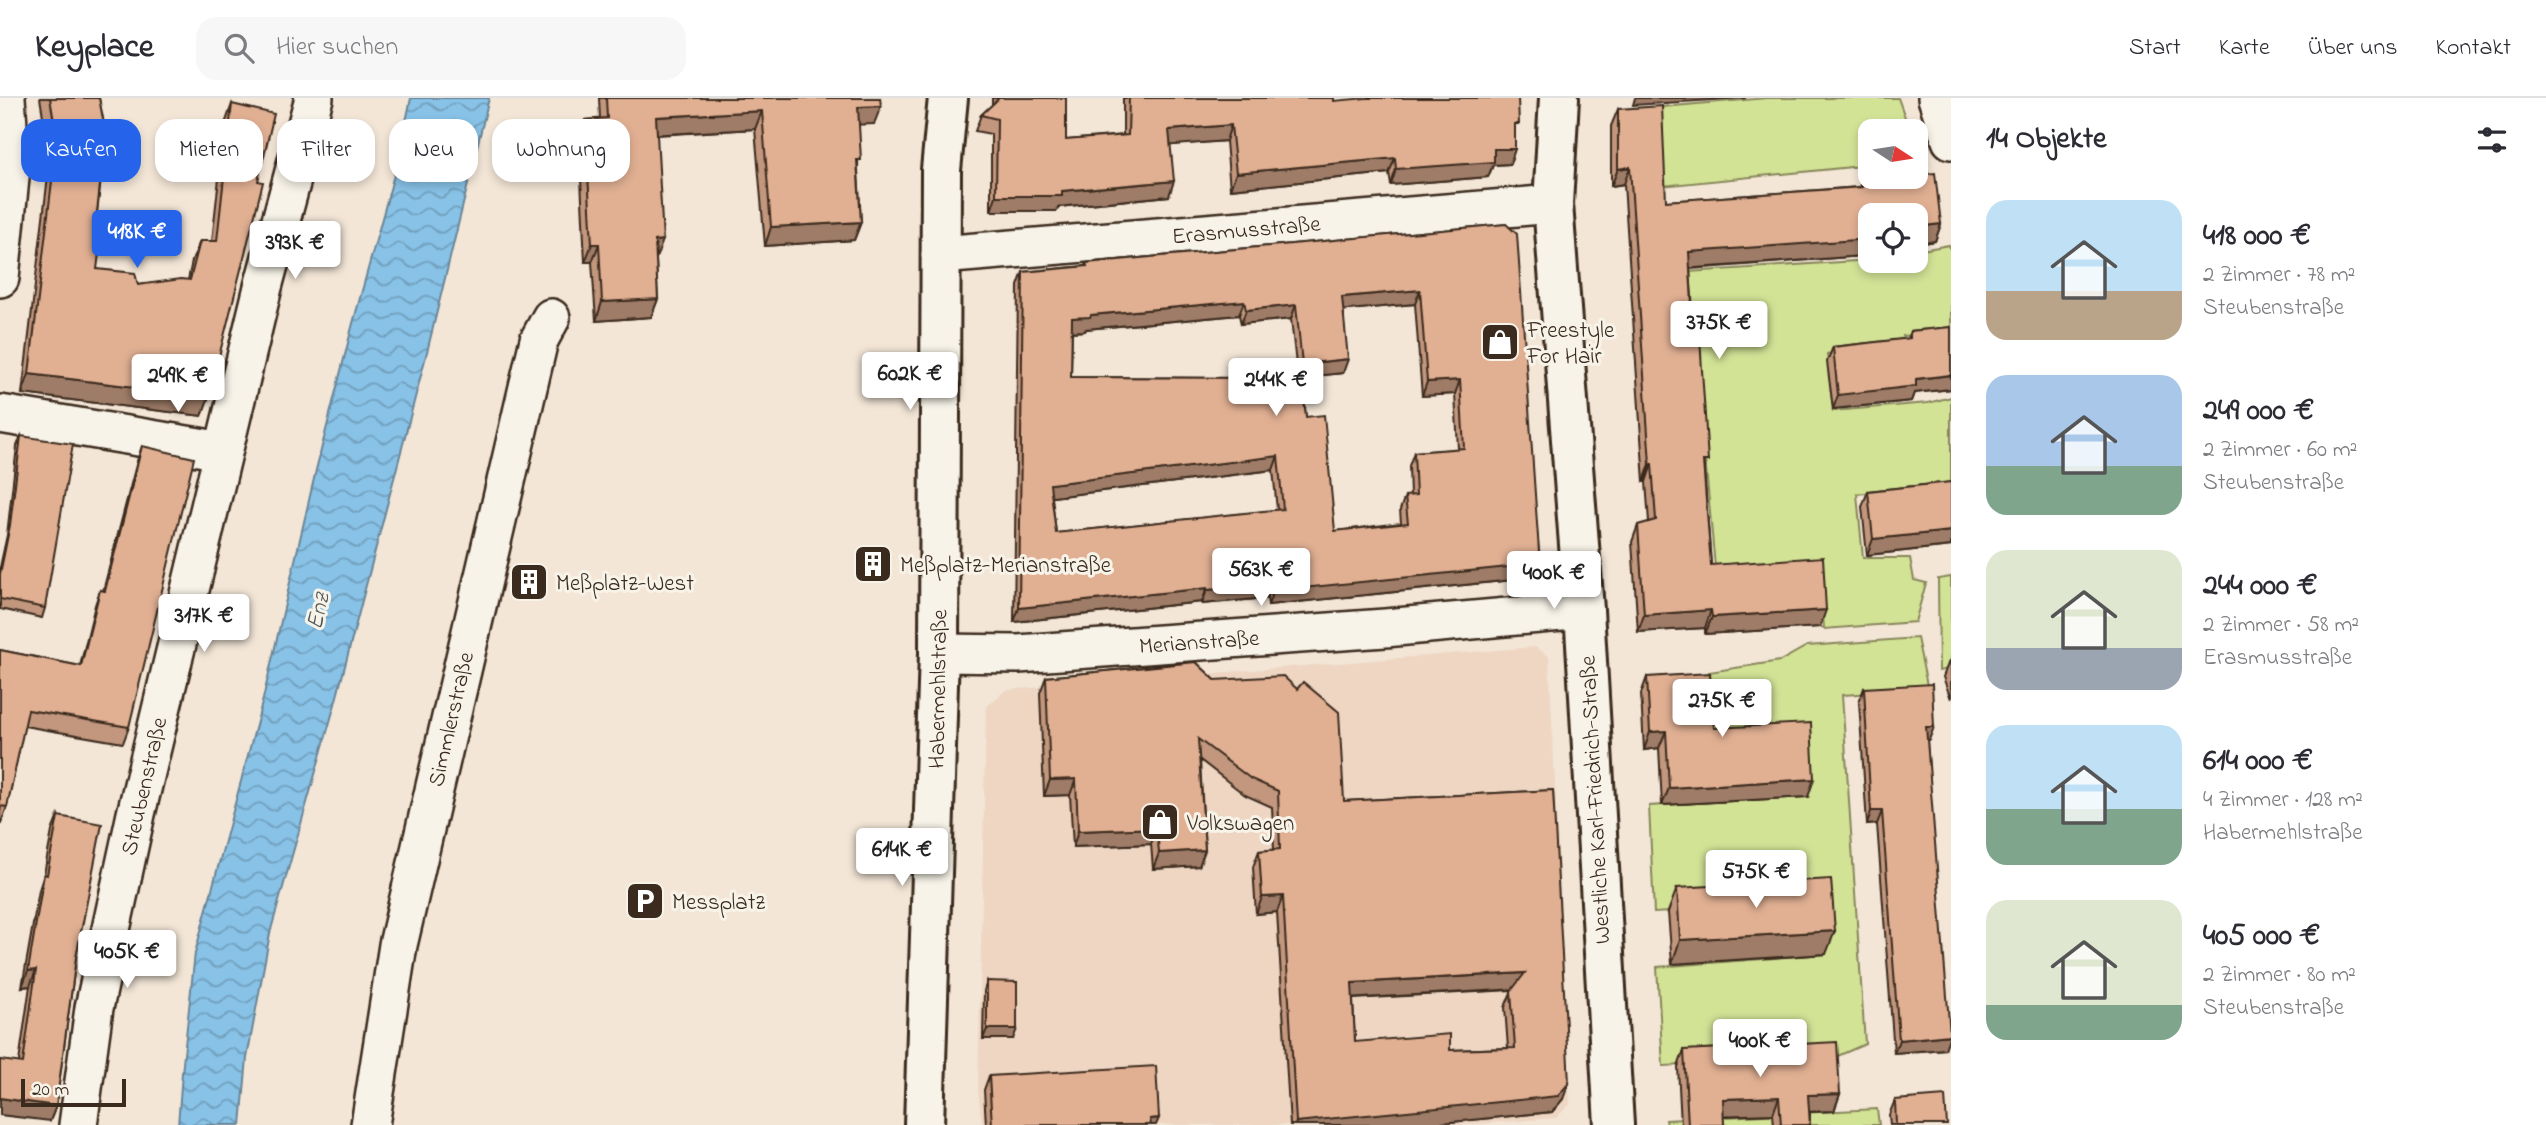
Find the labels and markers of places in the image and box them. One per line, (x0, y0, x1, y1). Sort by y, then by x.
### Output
pin: 418K € (80, 211, 194, 270)
pin: 393K € (238, 222, 352, 281)
pin: 375K € (1662, 302, 1776, 361)
place label: Freestyle For Hair (1526, 315, 1615, 374)
shop icon: Freestyle For Hair (1479, 321, 1521, 363)
pin: 602K € (853, 352, 967, 412)
pin: 249K € (121, 354, 235, 414)
pin: 244K € (1219, 358, 1333, 418)
building icon: Meßplatz-Merianstraße (852, 543, 894, 585)
pin: 563K € (1204, 548, 1318, 608)
place label: Meßplatz-Merianstraße (900, 550, 1112, 583)
pin: 400K € (1497, 552, 1611, 611)
building icon: Meßplatz-West (508, 561, 550, 603)
place label: Meßplatz-West (556, 568, 694, 601)
pin: 317K € (147, 594, 261, 654)
pin: 275K € (1665, 680, 1779, 739)
shop icon: Volkswagen (1139, 801, 1181, 843)
place label: Volkswagen (1186, 808, 1294, 842)
pin: 614K € (845, 828, 959, 888)
pin: 575K € (1699, 850, 1813, 910)
parking icon: Messplatz (624, 880, 666, 922)
place label: Messplatz (672, 887, 766, 920)
pin: 405K € (70, 930, 184, 990)
pin: 400K € (1703, 1020, 1817, 1079)

